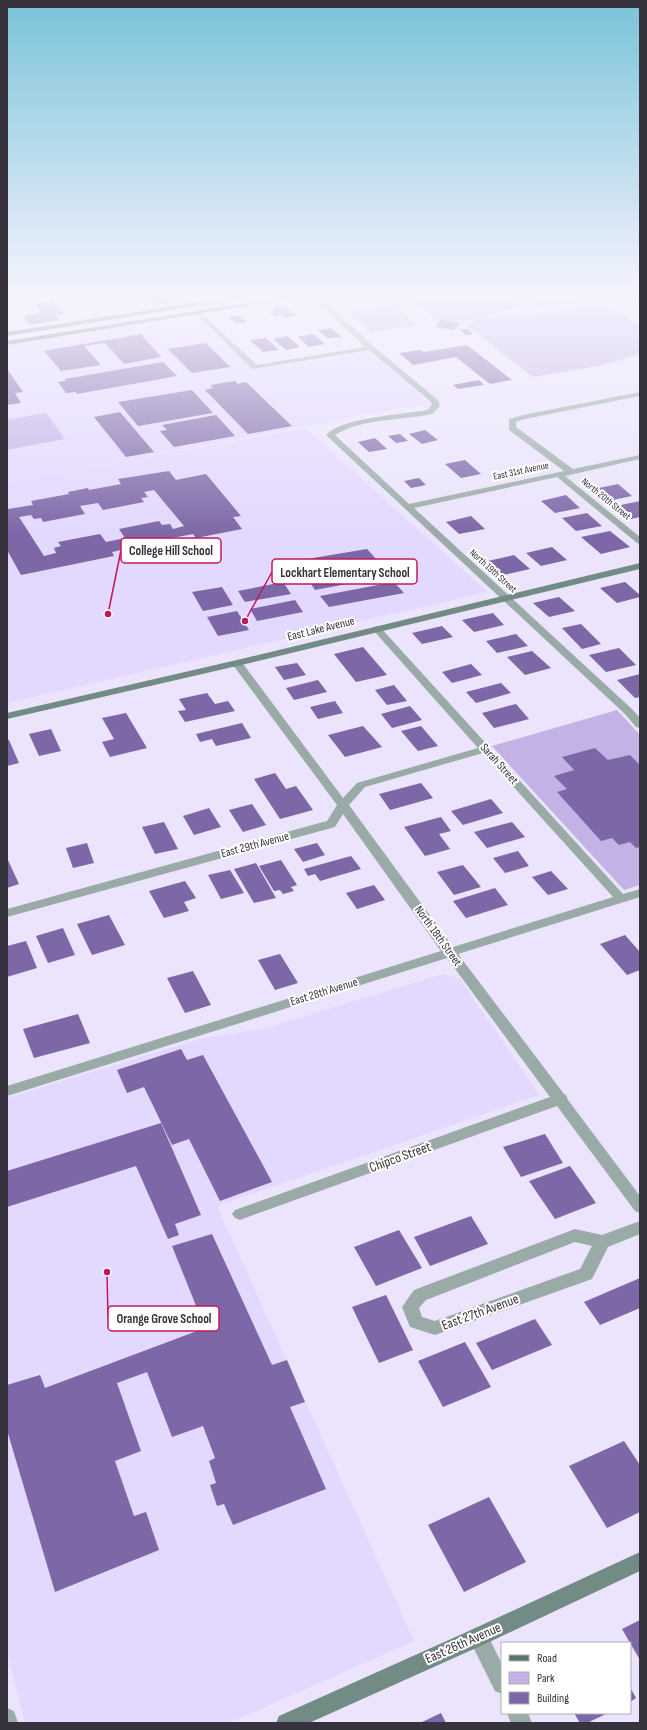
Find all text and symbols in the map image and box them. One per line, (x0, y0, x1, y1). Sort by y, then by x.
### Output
street label: East 31st Avenue (492, 459, 550, 483)
street label: North 20th Street (579, 476, 633, 522)
callout: College Hill School (121, 538, 221, 563)
text: College Hill School (129, 543, 213, 559)
street label: North 19th Street (467, 547, 519, 595)
callout: Lockhart Elementary School (272, 559, 417, 584)
text: Lockhart Elementary School (280, 565, 410, 581)
street label: East Lake Avenue (286, 613, 356, 645)
street label: Sarah Street (477, 740, 522, 788)
street label: East 29th Avenue (219, 829, 291, 861)
street label: North 18th Street (411, 903, 465, 969)
street label: East 28th Avenue (289, 975, 360, 1009)
street label: Chipco Street (367, 1138, 433, 1176)
street label: East 27th Avenue (439, 1290, 521, 1334)
callout: Orange Grove School (108, 1306, 219, 1331)
text: Orange Grove School (117, 1311, 212, 1327)
street label: East 26th Avenue (423, 1619, 503, 1667)
legend (501, 1642, 631, 1714)
text: Road (537, 1651, 557, 1666)
text: Park (537, 1671, 555, 1686)
text: Building (537, 1691, 569, 1706)

